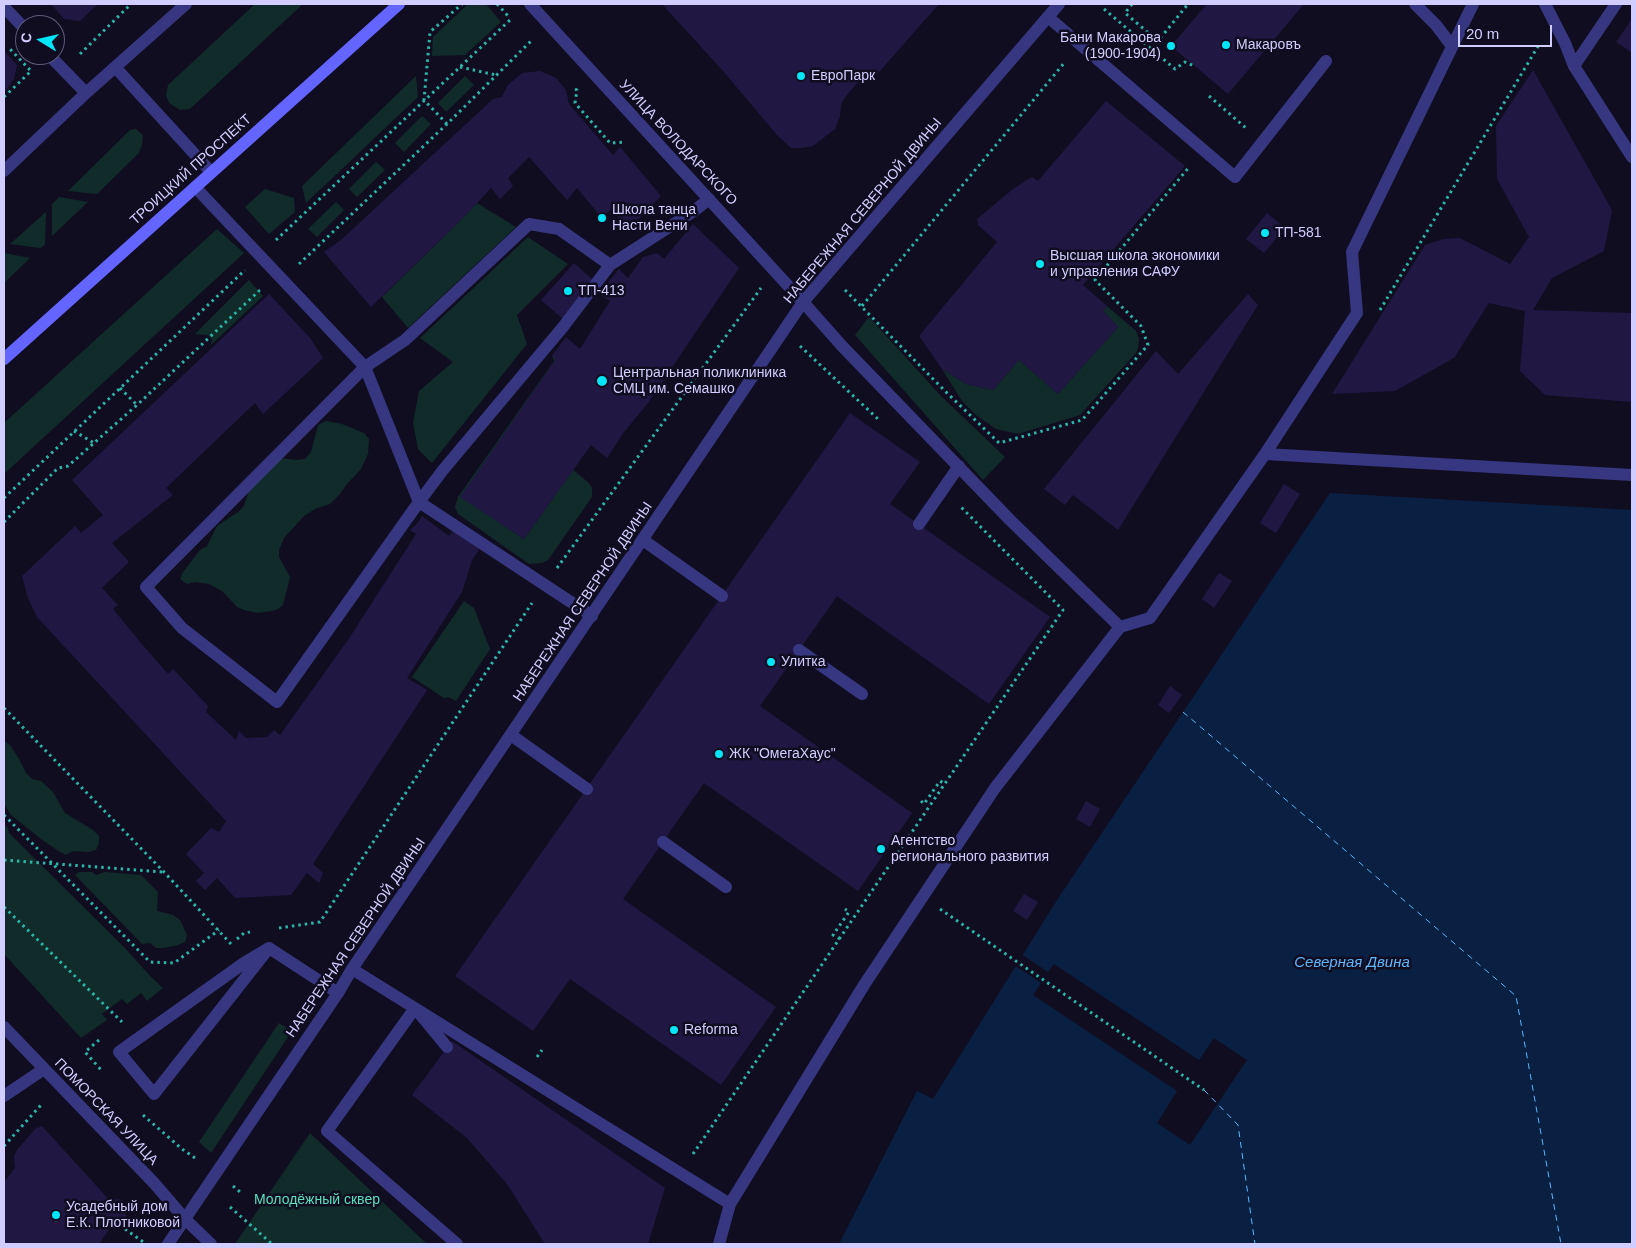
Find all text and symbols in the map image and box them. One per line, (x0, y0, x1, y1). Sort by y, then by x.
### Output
north arrow (15, 15, 65, 65)
scale bar (1461, 15, 1555, 47)
text: 20 m (1466, 25, 1499, 42)
place label: Бани Макарова (1900-1904) (1060, 30, 1161, 62)
text: С (17, 32, 35, 44)
place label: Макаровъ (1236, 37, 1301, 53)
marker: Макаровъ (1220, 39, 1232, 51)
marker: Бани Макарова (1900-1904) (1165, 40, 1177, 52)
place label: ЕвроПарк (811, 68, 875, 84)
marker: ЕвроПарк (795, 70, 807, 82)
street label: УЛИЦА ВОЛОДАРСКОГО (615, 77, 741, 209)
street label: ТРОИЦКИЙ ПРОСПЕКТ (127, 111, 255, 229)
street label: НАБЕРЕЖНАЯ СЕВЕРНОЙ ДВИНЫ (780, 115, 946, 307)
place label: Школа танца Насти Вени (612, 202, 696, 234)
marker: Школа танца Насти Вени (596, 212, 608, 224)
place label: ТП-581 (1275, 225, 1322, 241)
marker: ТП-581 (1259, 227, 1271, 239)
place label: Высшая школа экономики и управления САФУ (1050, 248, 1220, 280)
marker: Высшая школа экономики и управления САФУ (1034, 258, 1046, 270)
place label: ТП-413 (578, 283, 625, 299)
marker: ТП-413 (562, 285, 574, 297)
place label: Центральная поликлиника СМЦ им. Семашко (613, 365, 786, 398)
marker: Центральная поликлиника СМЦ им. Семашко (595, 374, 609, 388)
street label: НАБЕРЕЖНАЯ СЕВЕРНОЙ ДВИНЫ (510, 499, 656, 705)
place label: Улитка (781, 654, 826, 670)
marker: Улитка (765, 656, 777, 668)
place label: ЖК "ОмегаХаус" (729, 746, 836, 762)
marker: ЖК "ОмегаХаус" (713, 748, 725, 760)
place label: Агентство регионального развития (891, 833, 1049, 866)
street label: НАБЕРЕЖНАЯ СЕВЕРНОЙ ДВИНЫ (283, 835, 429, 1041)
marker: Агентство регионального развития (875, 843, 887, 855)
water label: Северная Двина (1294, 954, 1410, 972)
place label: Reforma (684, 1022, 738, 1038)
marker: Reforma (668, 1024, 680, 1036)
street label: ПОМОРСКАЯ УЛИЦА (51, 1055, 161, 1169)
park label: Молодёжный сквер (254, 1192, 380, 1208)
place label: Усадебный дом Е.К. Плотниковой (66, 1199, 180, 1232)
marker: Усадебный дом Е.К. Плотниковой (50, 1209, 62, 1221)

